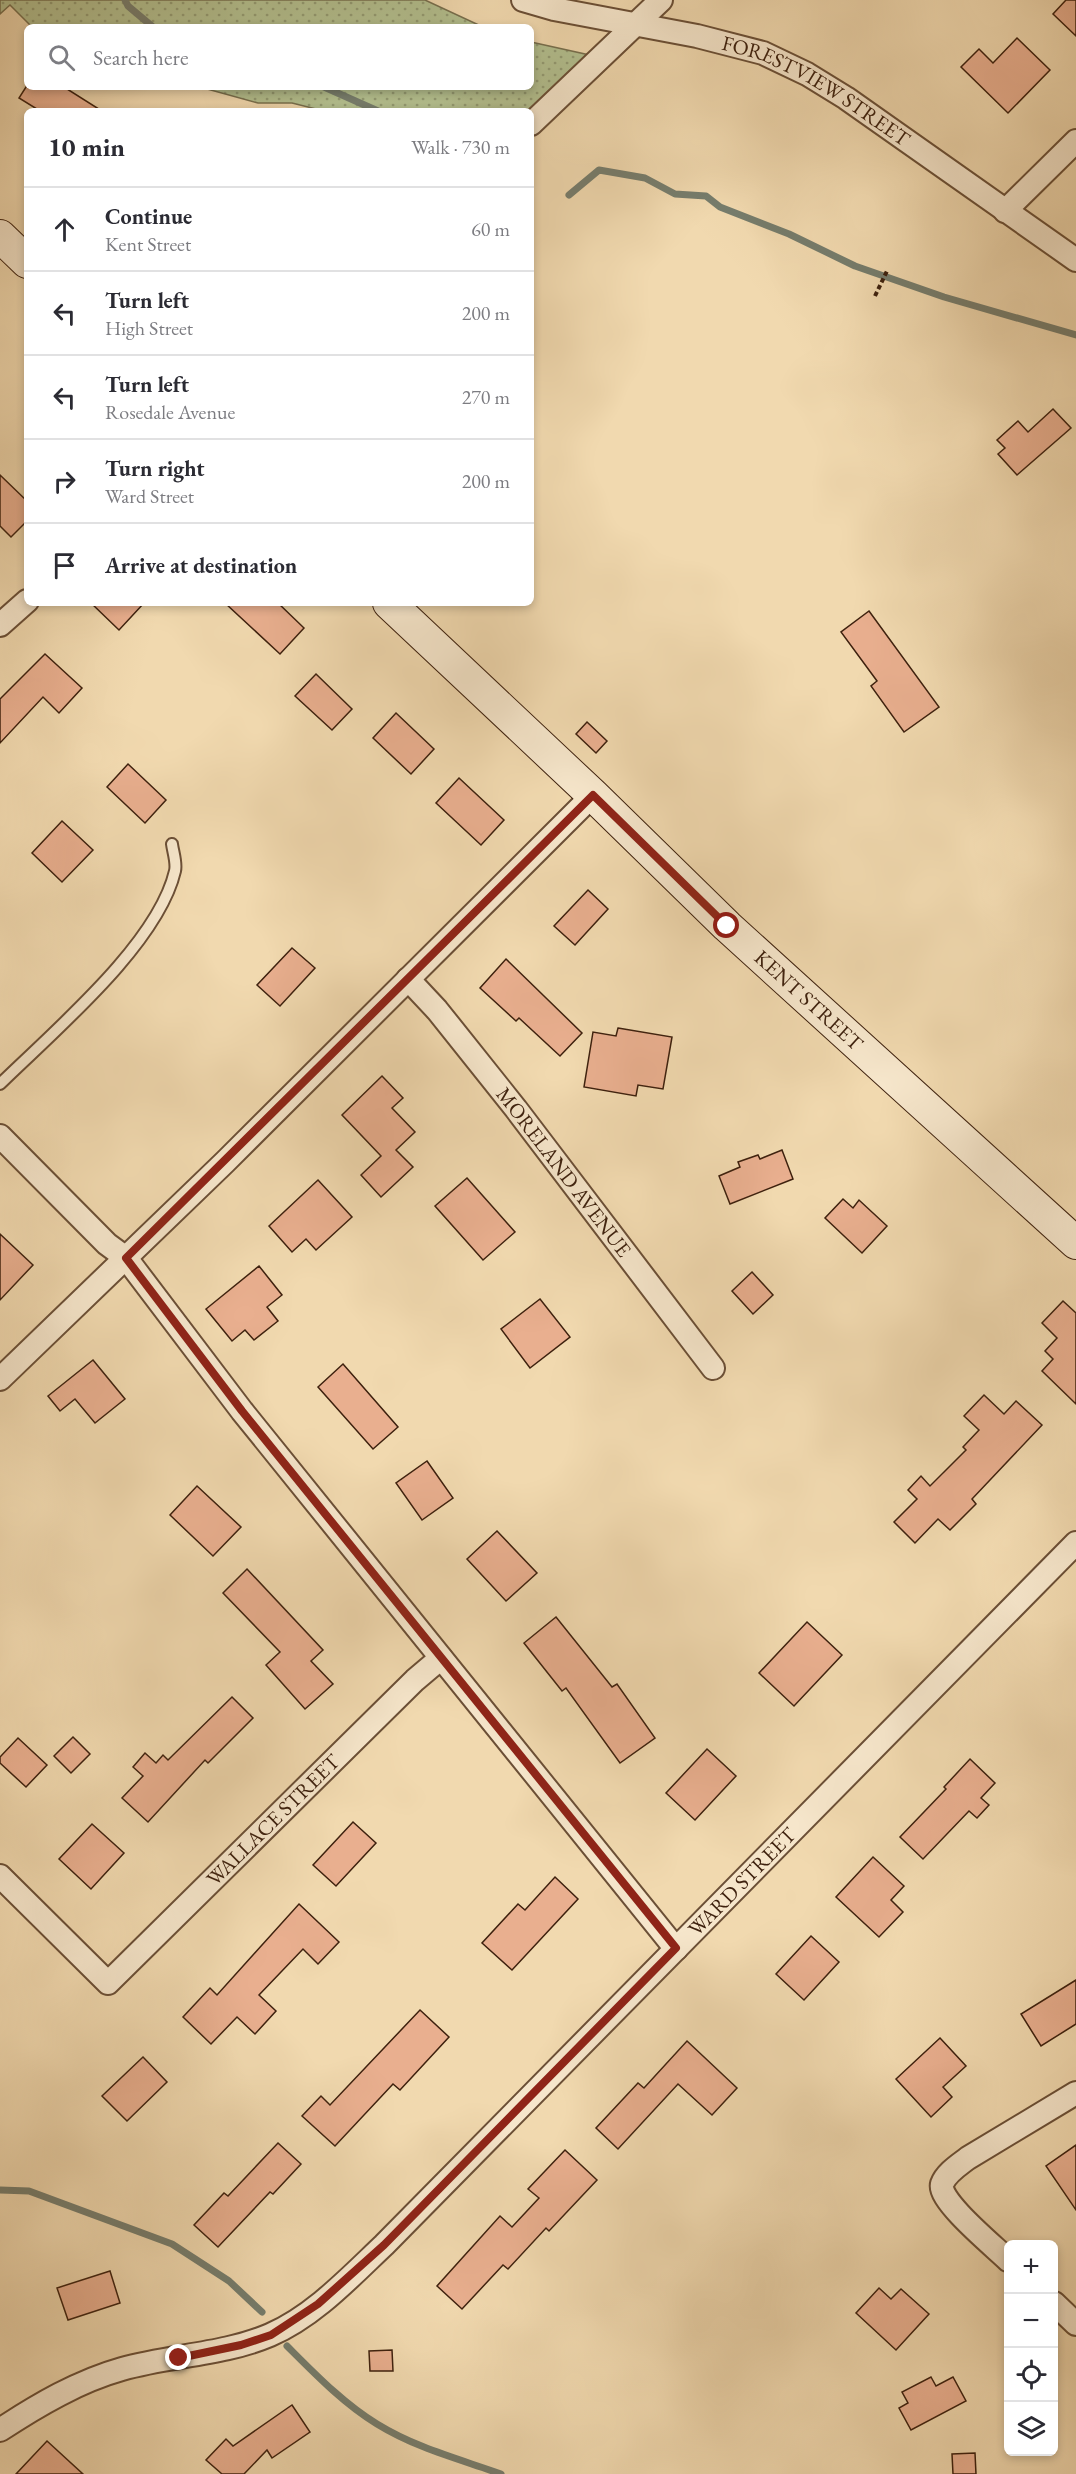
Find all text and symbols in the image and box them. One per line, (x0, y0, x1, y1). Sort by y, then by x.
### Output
search box (24, 24, 534, 90)
street label: FORESTVIEW STREET (719, 29, 916, 152)
icon: search (45, 41, 78, 74)
text: Search here (93, 43, 188, 72)
text: 10 min (48, 130, 125, 164)
text: Walk · 730 m (411, 134, 510, 160)
text: Continue (105, 202, 192, 231)
icon: ahead (48, 213, 81, 246)
text: 60 m (471, 216, 510, 242)
text: Kent Street (105, 231, 191, 257)
text: Turn left (105, 286, 189, 315)
icon: left (48, 297, 81, 330)
text: 200 m (462, 300, 510, 326)
text: High Street (105, 315, 193, 341)
text: Turn left (105, 370, 189, 399)
icon: left (48, 381, 81, 414)
text: 270 m (462, 384, 510, 410)
text: Rosedale Avenue (105, 399, 235, 425)
text: Turn right (105, 454, 204, 483)
icon: right (48, 465, 81, 498)
text: 200 m (462, 468, 510, 494)
text: Ward Street (105, 483, 194, 509)
icon: arrive (48, 549, 81, 582)
text: Arrive at destination (105, 551, 297, 580)
route start (713, 912, 739, 938)
street label: KENT STREET (749, 944, 870, 1057)
street label: MORELAND AVENUE (491, 1081, 638, 1262)
street label: WALLACE STREET (200, 1747, 346, 1892)
street label: WARD STREET (682, 1821, 802, 1942)
map controls (1004, 2240, 1058, 2456)
button: + (1004, 2240, 1058, 2294)
button: − (1004, 2294, 1058, 2348)
route end (165, 2344, 191, 2370)
button: locate (1004, 2348, 1058, 2402)
button: layers (1004, 2402, 1058, 2456)

